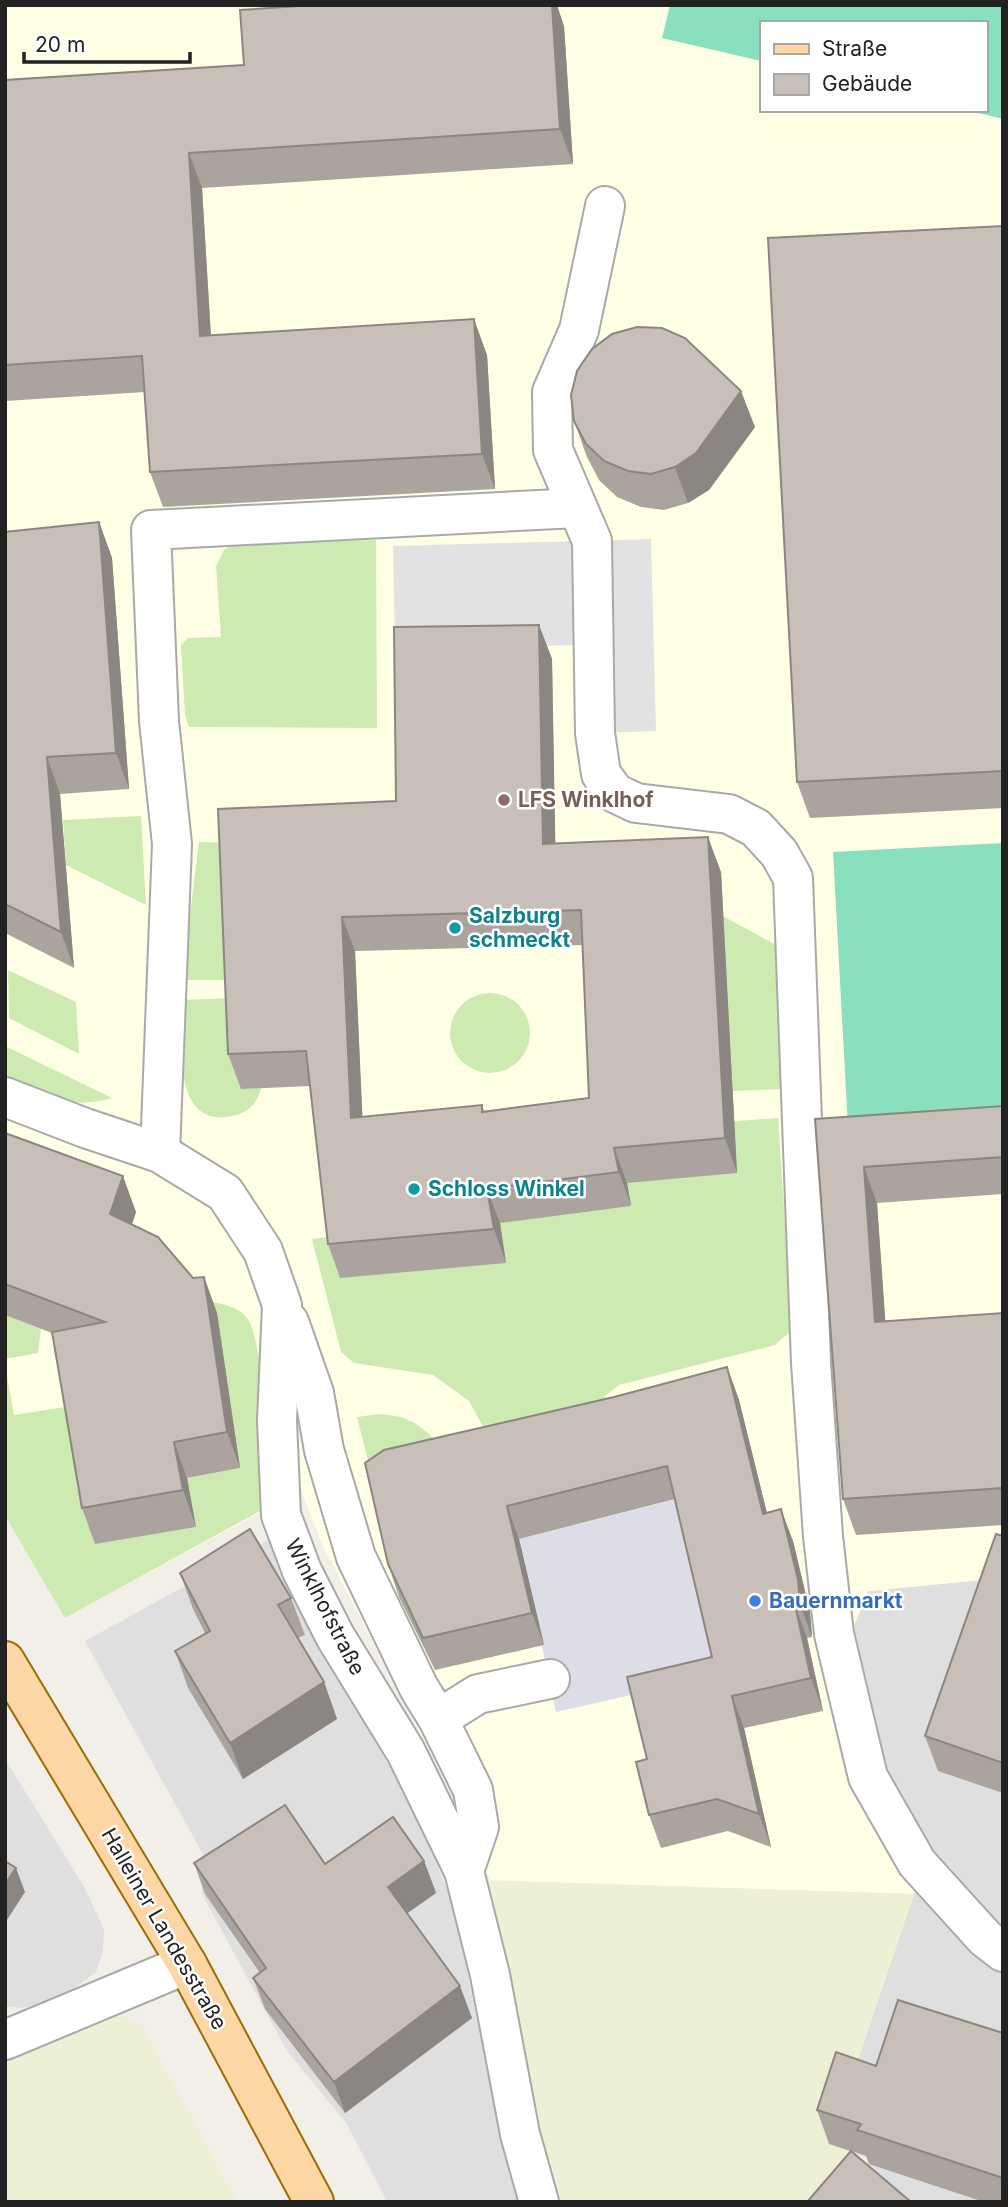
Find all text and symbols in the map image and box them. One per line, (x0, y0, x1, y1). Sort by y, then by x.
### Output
scale bar (24, 21, 191, 65)
legend (760, 21, 987, 112)
text: 20 m (35, 32, 85, 57)
text: Straße (822, 36, 887, 61)
text: Gebäude (822, 71, 912, 96)
place label: LFS Winklhof (518, 787, 654, 812)
marker: LFS Winklhof (496, 792, 512, 808)
place label: Salzburg schmeckt (469, 903, 570, 952)
marker: Salzburg schmeckt (447, 920, 463, 936)
place label: Schloss Winkel (428, 1176, 585, 1201)
marker: Schloss Winkel (406, 1181, 422, 1197)
street label: Winklhofstraße (280, 1534, 371, 1679)
place label: Bauernmarkt (769, 1588, 903, 1613)
marker: Bauernmarkt (747, 1593, 763, 1609)
street label: Halleiner Landesstraße (96, 1824, 232, 2034)

